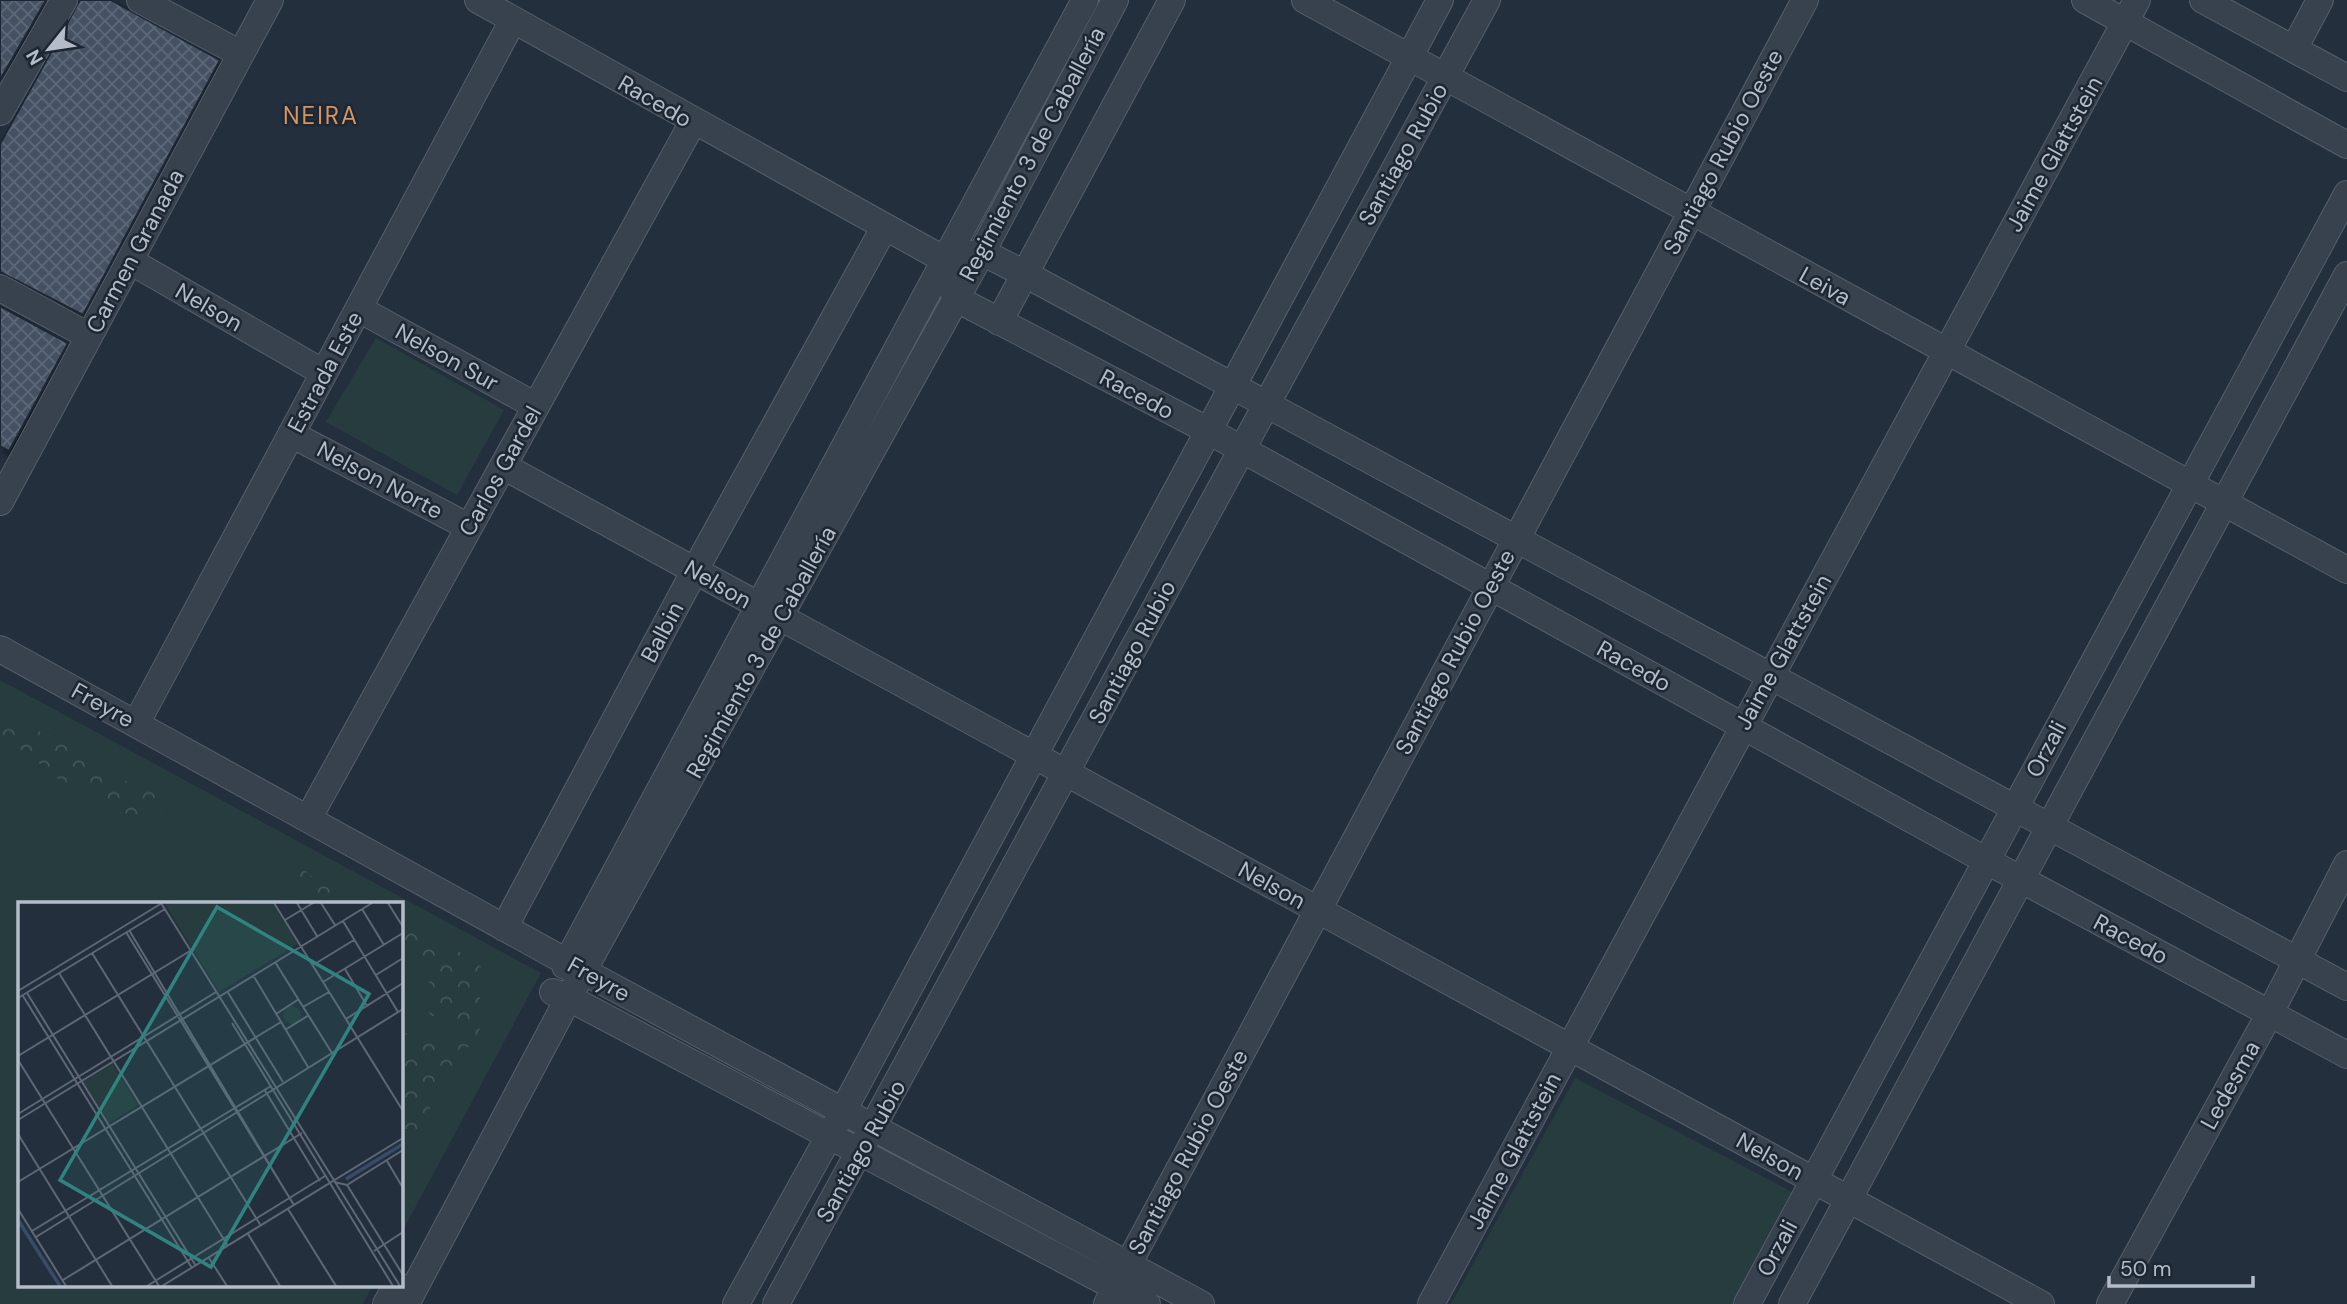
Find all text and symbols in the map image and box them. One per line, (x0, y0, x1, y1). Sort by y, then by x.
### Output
north arrow (14, 14, 84, 84)
street label: Regimiento 3 de Caballería (952, 22, 1112, 286)
street label: Santiago Rubio Oeste (1656, 44, 1790, 260)
text: N (20, 45, 49, 70)
street label: Racedo (613, 68, 697, 134)
street label: Jaime Glattstein (1999, 71, 2109, 237)
street label: Santiago Rubio (1351, 77, 1455, 231)
district label: NEIRA (283, 100, 359, 131)
street label: Carmen Granada (79, 164, 191, 338)
street label: Leiva (1794, 260, 1856, 312)
street label: Nelson (170, 276, 248, 338)
street label: Estrada Este (281, 306, 369, 438)
street label: Nelson Sur (390, 316, 504, 398)
street label: Racedo (1095, 362, 1179, 426)
street label: Carlos Gardel (452, 401, 548, 541)
street label: Nelson Norte (312, 434, 448, 526)
street label: Regimiento 3 de Caballería (679, 521, 843, 783)
street label: Santiago Rubio Oeste (1388, 544, 1522, 760)
street label: Nelson (679, 553, 757, 615)
street label: Jaime Glattstein (1728, 569, 1838, 735)
street label: Santiago Rubio (1082, 575, 1182, 729)
street label: Balbin (634, 596, 690, 668)
street label: Racedo (1592, 633, 1676, 699)
street label: Freyre (66, 676, 140, 734)
street label: Orzali (2019, 715, 2073, 783)
street label: Nelson (1233, 854, 1311, 916)
inset map (18, 902, 402, 1286)
street label: Racedo (2089, 907, 2173, 971)
street label: Freyre (562, 950, 636, 1008)
street label: Ledesma (2193, 1035, 2267, 1135)
street label: Santiago Rubio Oeste (1121, 1044, 1255, 1260)
street label: Jaime Glattstein (1460, 1067, 1568, 1235)
street label: Santiago Rubio (809, 1074, 913, 1228)
street label: Nelson (1731, 1125, 1809, 1187)
street label: Orzali (1750, 1214, 1804, 1282)
scale bar (2109, 1244, 2252, 1288)
text: 50 m (2120, 1255, 2171, 1283)

